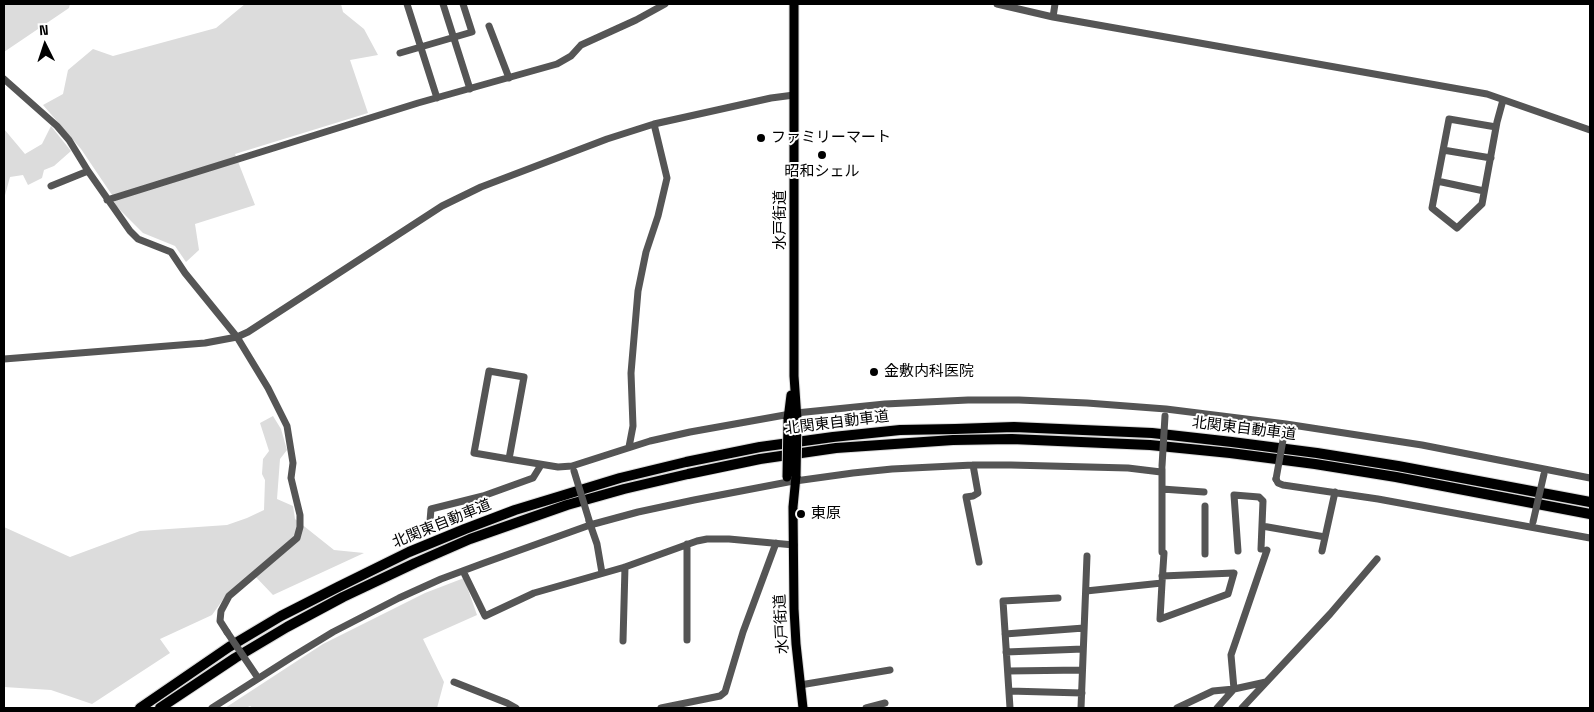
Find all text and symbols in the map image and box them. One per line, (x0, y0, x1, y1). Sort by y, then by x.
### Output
north arrow (20, 20, 70, 70)
text: N (39, 21, 49, 39)
place label: ファミリーマート (771, 129, 891, 147)
marker: ファミリーマート (755, 132, 767, 144)
marker: 昭和シェル (816, 149, 828, 161)
place label: 昭和シェル (785, 163, 859, 181)
street label: 水戸街道 (772, 190, 790, 250)
place label: 金敷内科医院 (884, 363, 974, 381)
marker: 金敷内科医院 (868, 366, 880, 378)
street label: 北関東自動車道 (784, 408, 890, 438)
street label: 北関東自動車道 (1191, 414, 1297, 444)
street label: 北関東自動車道 (390, 496, 494, 552)
place label: 東原 (811, 505, 841, 523)
marker: 東原 (795, 508, 807, 520)
street label: 水戸街道 (771, 594, 793, 654)

